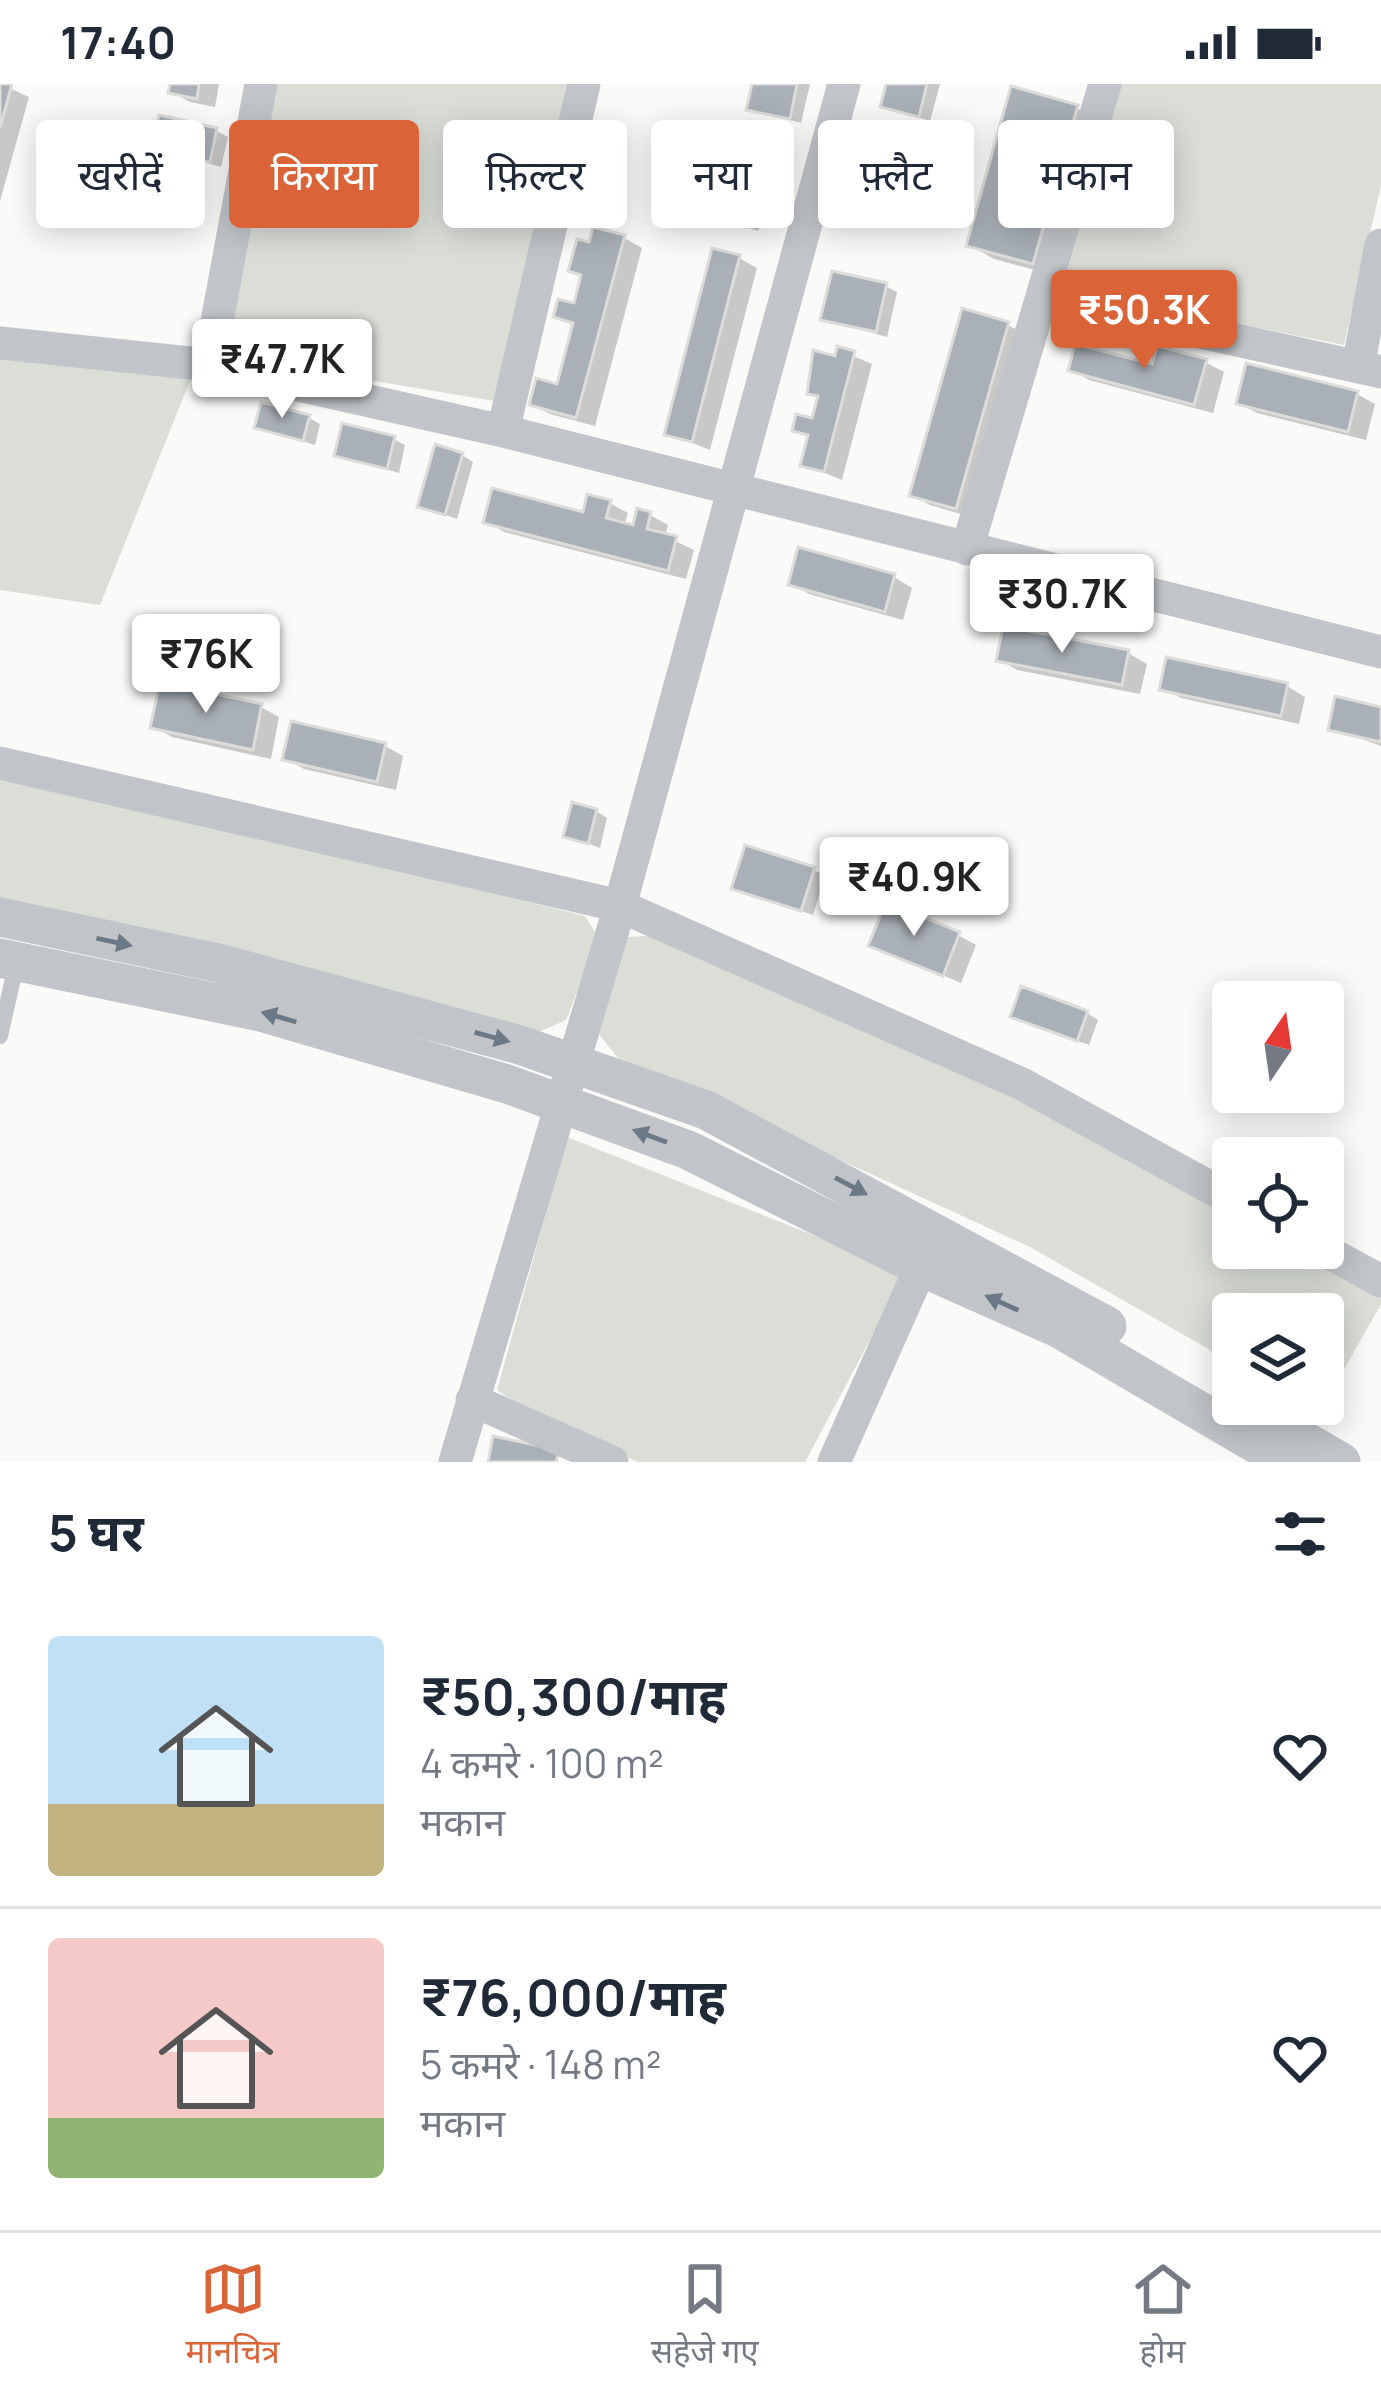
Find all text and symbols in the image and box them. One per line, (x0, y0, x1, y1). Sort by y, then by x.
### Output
text: 17:40 (60, 11, 176, 73)
chip: खरीदें (36, 120, 205, 228)
chip: किराया (229, 120, 419, 228)
chip: फ़िल्टर (443, 120, 627, 228)
chip: नया (651, 120, 794, 228)
chip: फ़्लैट (818, 120, 974, 228)
chip: मकान (998, 120, 1174, 228)
pin: ₹50.3K (1046, 270, 1242, 372)
text: ₹50.3K (1078, 282, 1210, 336)
pin: ₹47.7K (184, 319, 380, 421)
text: ₹47.7K (219, 331, 345, 385)
pin: ₹30.7K (964, 554, 1160, 656)
text: ₹30.7K (997, 566, 1127, 620)
pin: ₹76K (135, 614, 277, 716)
text: ₹76K (159, 626, 253, 680)
pin: ₹40.9K (816, 837, 1012, 939)
text: ₹40.9K (847, 849, 981, 903)
one-way arrow (96, 933, 134, 952)
north arrow (1212, 981, 1344, 1113)
map controls (1212, 981, 1344, 1425)
one-way arrow (260, 1007, 296, 1025)
one-way arrow (474, 1029, 511, 1048)
one-way arrow (631, 1126, 667, 1145)
button: locate (1212, 1137, 1344, 1269)
one-way arrow (834, 1176, 869, 1196)
one-way arrow (984, 1293, 1019, 1313)
button: layers (1212, 1293, 1344, 1425)
text: 5 घर (48, 1497, 144, 1566)
icon: filters (1267, 1501, 1333, 1567)
text: ₹50,300/माह (420, 1661, 726, 1730)
icon: home (144, 1684, 288, 1828)
icon: heart (1267, 1723, 1333, 1789)
text: 4 कमरे · 100 m² (420, 1736, 664, 1790)
text: मकान (420, 1794, 505, 1848)
text: ₹76,000/माह (420, 1962, 726, 2031)
icon: home (144, 1986, 288, 2130)
icon: heart (1267, 2025, 1333, 2091)
text: 5 कमरे · 148 m² (420, 2037, 661, 2091)
text: मकान (420, 2095, 505, 2149)
tab: मानचित्र (185, 2256, 280, 2376)
tab: सहेजे गए (651, 2256, 759, 2376)
tab: होम (1130, 2256, 1196, 2376)

